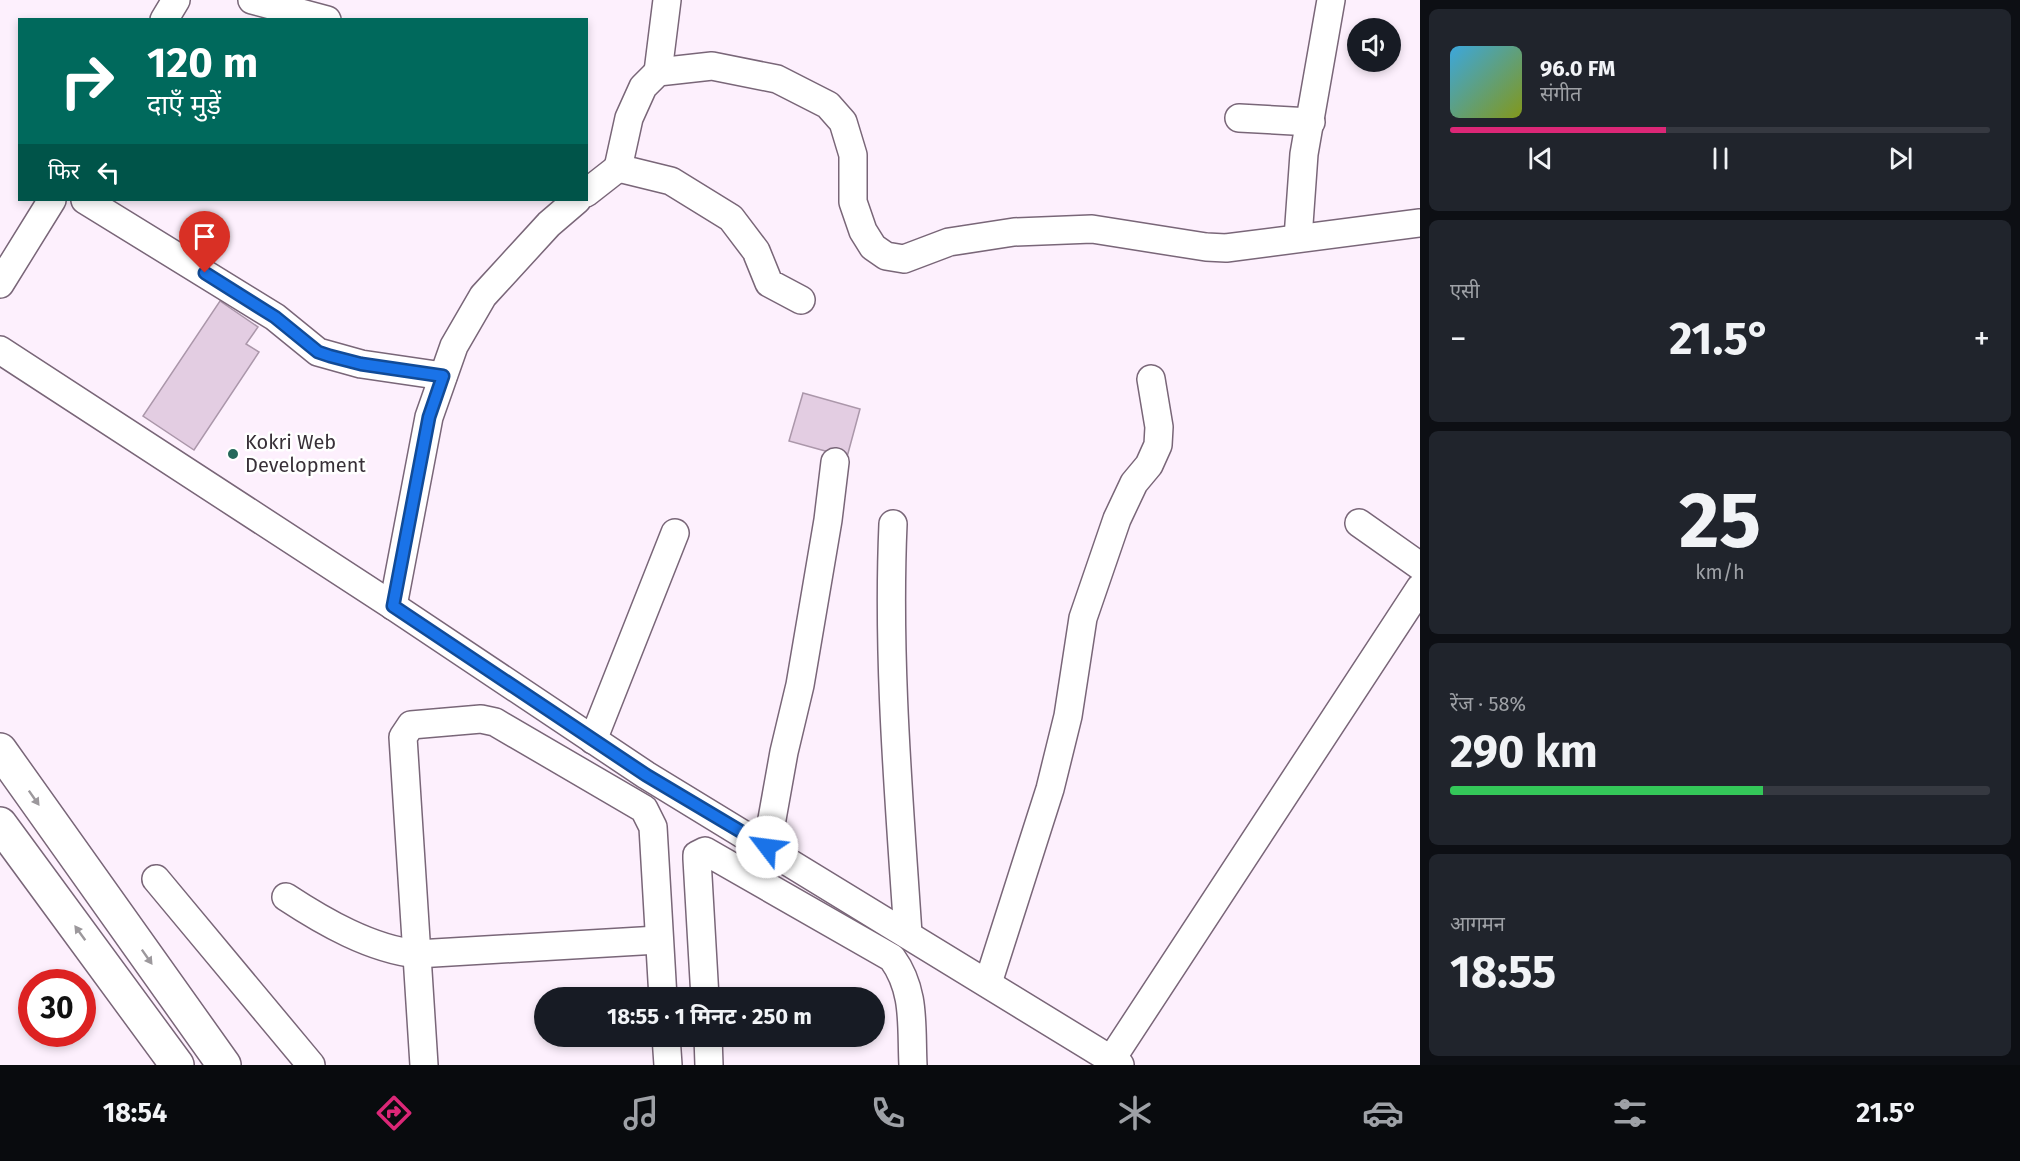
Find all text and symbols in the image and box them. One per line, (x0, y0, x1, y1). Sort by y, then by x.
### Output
map controls (1347, 18, 1401, 72)
button: sound (1347, 18, 1401, 72)
text: 120 m (147, 38, 258, 88)
icon: right (48, 42, 126, 120)
text: 96.0 FM (1540, 55, 1615, 82)
text: संगीत (1540, 82, 1581, 106)
text: दाएँ मुड़ें (147, 89, 221, 121)
icon: previous (1524, 142, 1557, 175)
icon: pause (1704, 142, 1737, 175)
icon: next (1884, 142, 1917, 175)
icon: left (92, 156, 125, 189)
text: फिर (48, 158, 80, 185)
pin (179, 211, 230, 273)
icon: arrive (188, 220, 221, 253)
text: एसी (1450, 279, 1480, 303)
text: 21.5° (1669, 312, 1771, 366)
text: − (1450, 319, 1467, 359)
text: + (1974, 319, 1990, 359)
place label: Kokri Web Development (245, 430, 366, 477)
marker: Kokri Web Development (226, 447, 240, 461)
text: 25 (1679, 474, 1761, 568)
text: km/h (1695, 560, 1745, 584)
text: रेंज · 58% (1450, 692, 1526, 716)
text: 290 km (1450, 725, 1598, 779)
one-way arrow (28, 790, 39, 806)
position arrow (735, 815, 799, 879)
text: आगमन (1450, 912, 1505, 936)
one-way arrow (74, 926, 86, 942)
text: 18:55 (1450, 945, 1556, 999)
one-way arrow (141, 948, 153, 964)
speed limit sign: 30 (18, 969, 96, 1047)
text: 18:55 · 1 मिनट · 250 m (607, 1003, 812, 1030)
icon: directions (373, 1092, 415, 1134)
icon: music (620, 1092, 662, 1134)
icon: phone (867, 1092, 909, 1134)
icon: climate (1114, 1092, 1156, 1134)
icon: car (1362, 1092, 1404, 1134)
icon: filters (1609, 1092, 1651, 1134)
text: 18:54 (103, 1097, 167, 1129)
text: 21.5° (1856, 1097, 1917, 1129)

